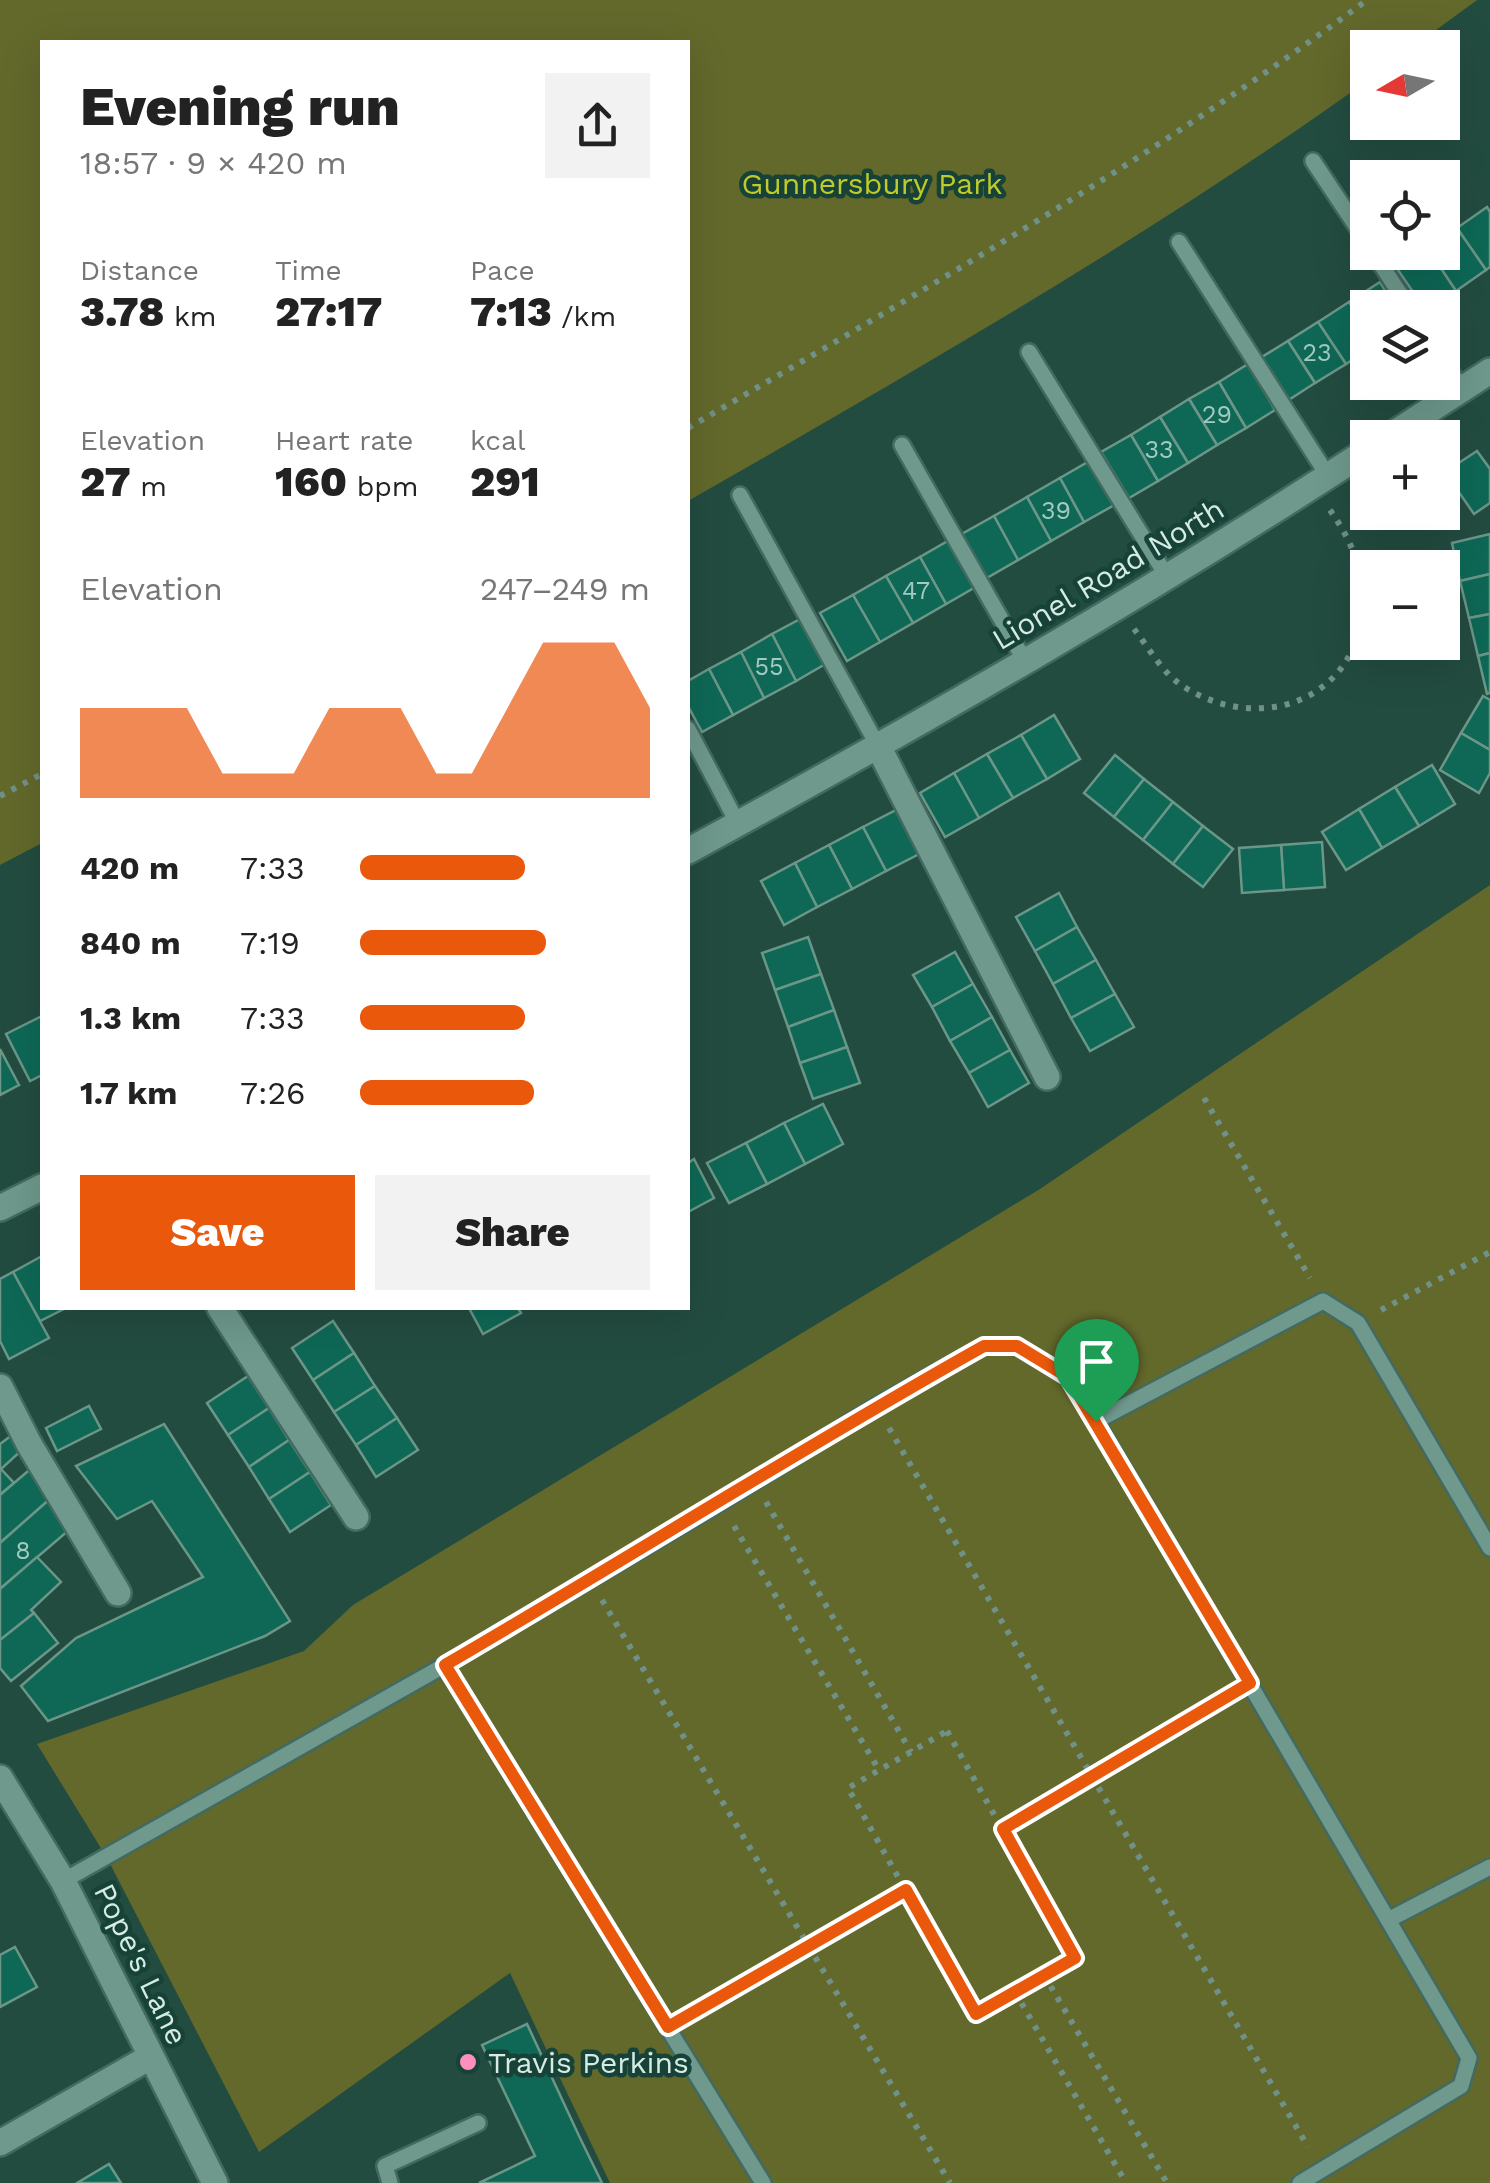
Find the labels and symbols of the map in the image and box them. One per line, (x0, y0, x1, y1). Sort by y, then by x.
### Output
north arrow (1350, 30, 1460, 140)
park label: Gunnersbury Park (741, 166, 1003, 201)
house number: 23 (1302, 338, 1332, 367)
house number: 29 (1202, 400, 1232, 429)
house number: 33 (1144, 435, 1174, 464)
street label: Lionel Road North (986, 491, 1230, 657)
house number: 39 (1041, 496, 1071, 525)
house number: 47 (902, 576, 930, 605)
house number: 55 (754, 652, 784, 681)
pin (1054, 1319, 1139, 1422)
house number: 8 (15, 1536, 31, 1565)
street label: Pope's Lane (87, 1878, 195, 2050)
place label: Travis Perkins (488, 2045, 689, 2080)
marker: Travis Perkins (457, 2051, 479, 2073)

